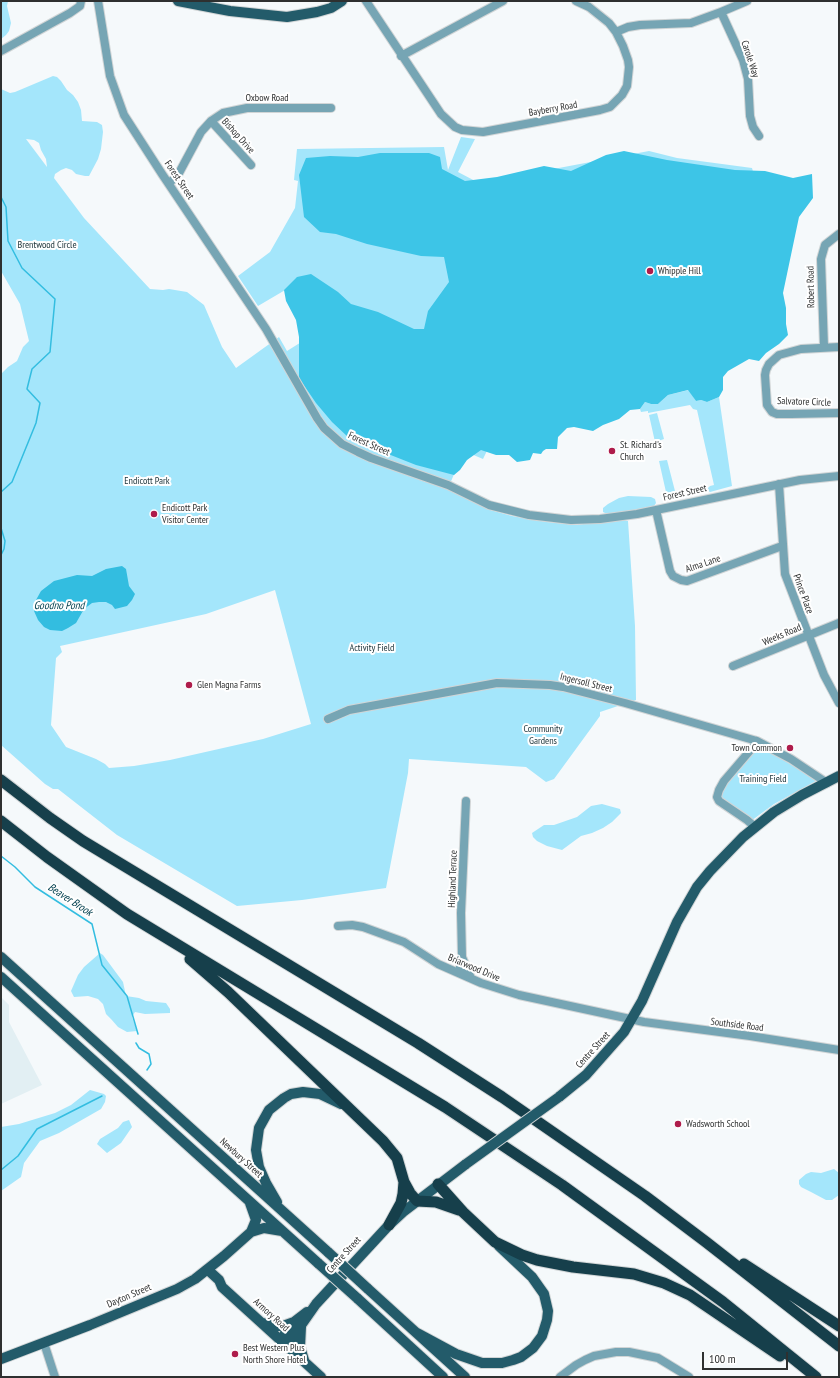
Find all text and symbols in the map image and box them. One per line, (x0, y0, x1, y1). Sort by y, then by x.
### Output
street label: Carole Way (738, 39, 762, 79)
street label: Oxbow Road (245, 92, 289, 104)
street label: Bayberry Road (528, 99, 578, 119)
street label: Bishop Drive (219, 116, 257, 156)
street label: Forest Street (162, 158, 196, 202)
park label: Brentwood Circle (17, 239, 77, 251)
place label: Whipple Hill (658, 265, 701, 277)
marker: Whipple Hill (645, 266, 655, 276)
street label: Robert Road (805, 266, 817, 308)
street label: Salvatore Circle (777, 395, 831, 409)
street label: Forest Street (346, 430, 392, 458)
place label: St. Richard's Church (620, 439, 662, 462)
marker: St. Richard's Church (607, 446, 617, 456)
park label: Endicott Park (124, 475, 170, 487)
street label: Forest Street (662, 482, 708, 504)
place label: Endicott Park Visitor Center (162, 502, 209, 526)
marker: Endicott Park Visitor Center (149, 509, 159, 519)
street label: Alma Lane (684, 552, 722, 576)
street label: Prince Place (790, 572, 816, 616)
water label: Goodno Pond (34, 599, 84, 613)
street label: Weeks Road (761, 621, 803, 649)
park label: Activity Field (350, 642, 394, 654)
street label: Ingersoll Street (559, 671, 613, 695)
place label: Glen Magna Farms (197, 679, 261, 691)
marker: Glen Magna Farms (184, 680, 194, 690)
park label: Community Gardens (524, 723, 562, 746)
place label: Town Common (732, 742, 782, 754)
marker: Town Common (785, 743, 795, 753)
park label: Training Field (739, 773, 787, 785)
street label: Highland Terrace (446, 850, 460, 908)
water label: Beaver Brook (45, 881, 95, 919)
street label: Briarwood Drive (446, 952, 502, 984)
street label: Southside Road (710, 1016, 764, 1034)
street label: Centre Street (573, 1029, 613, 1071)
place label: Wadsworth School (686, 1118, 750, 1130)
marker: Wadsworth School (673, 1119, 683, 1129)
street label: Newbury Street (217, 1136, 265, 1180)
street label: Centre Street (324, 1234, 364, 1276)
street label: Dayton Street (105, 1281, 153, 1311)
street label: Armory Road (251, 1296, 291, 1334)
place label: Best Western Plus North Shore Hotel (243, 1342, 306, 1366)
scale bar (704, 1344, 790, 1370)
marker: Best Western Plus North Shore Hotel (230, 1349, 240, 1359)
text: 100 m (709, 1351, 736, 1366)

